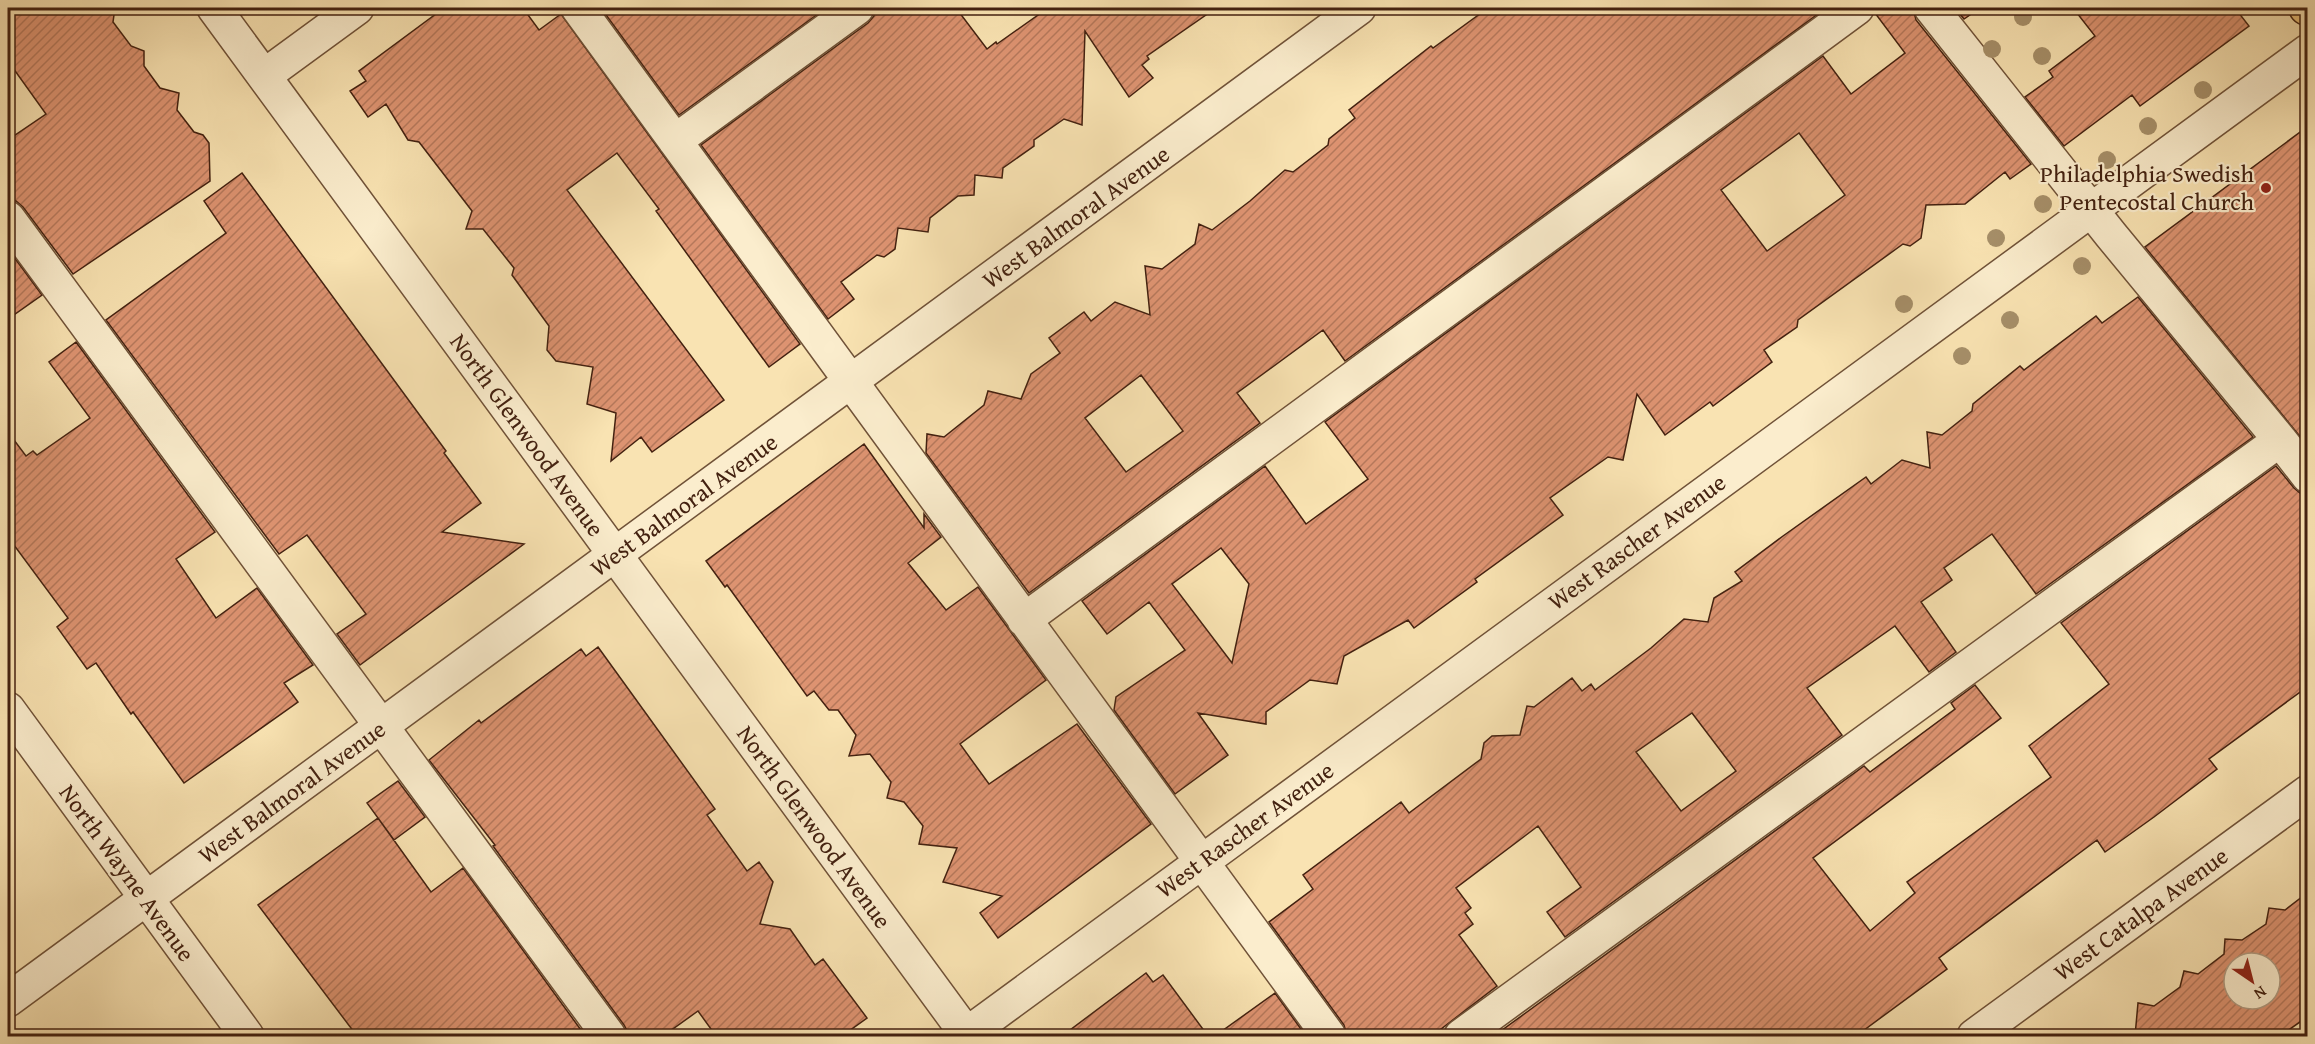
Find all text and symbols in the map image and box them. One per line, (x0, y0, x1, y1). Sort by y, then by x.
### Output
street label: West Balmoral Avenue (975, 137, 1177, 297)
place label: Philadelphia Swedish Pentecostal Church (2040, 156, 2255, 219)
marker: Philadelphia Swedish Pentecostal Church (2259, 181, 2273, 195)
street label: North Glenwood Avenue (442, 326, 613, 544)
street label: West Balmoral Avenue (583, 425, 785, 585)
street label: West Rascher Avenue (1540, 465, 1733, 618)
street label: West Balmoral Avenue (191, 712, 393, 872)
street label: North Glenwood Avenue (729, 718, 900, 936)
street label: West Rascher Avenue (1148, 753, 1341, 906)
street label: North Wayne Avenue (51, 777, 204, 969)
street label: West Catalpa Avenue (2046, 838, 2235, 989)
north arrow (2222, 951, 2282, 1011)
text: N (2249, 980, 2272, 1006)

